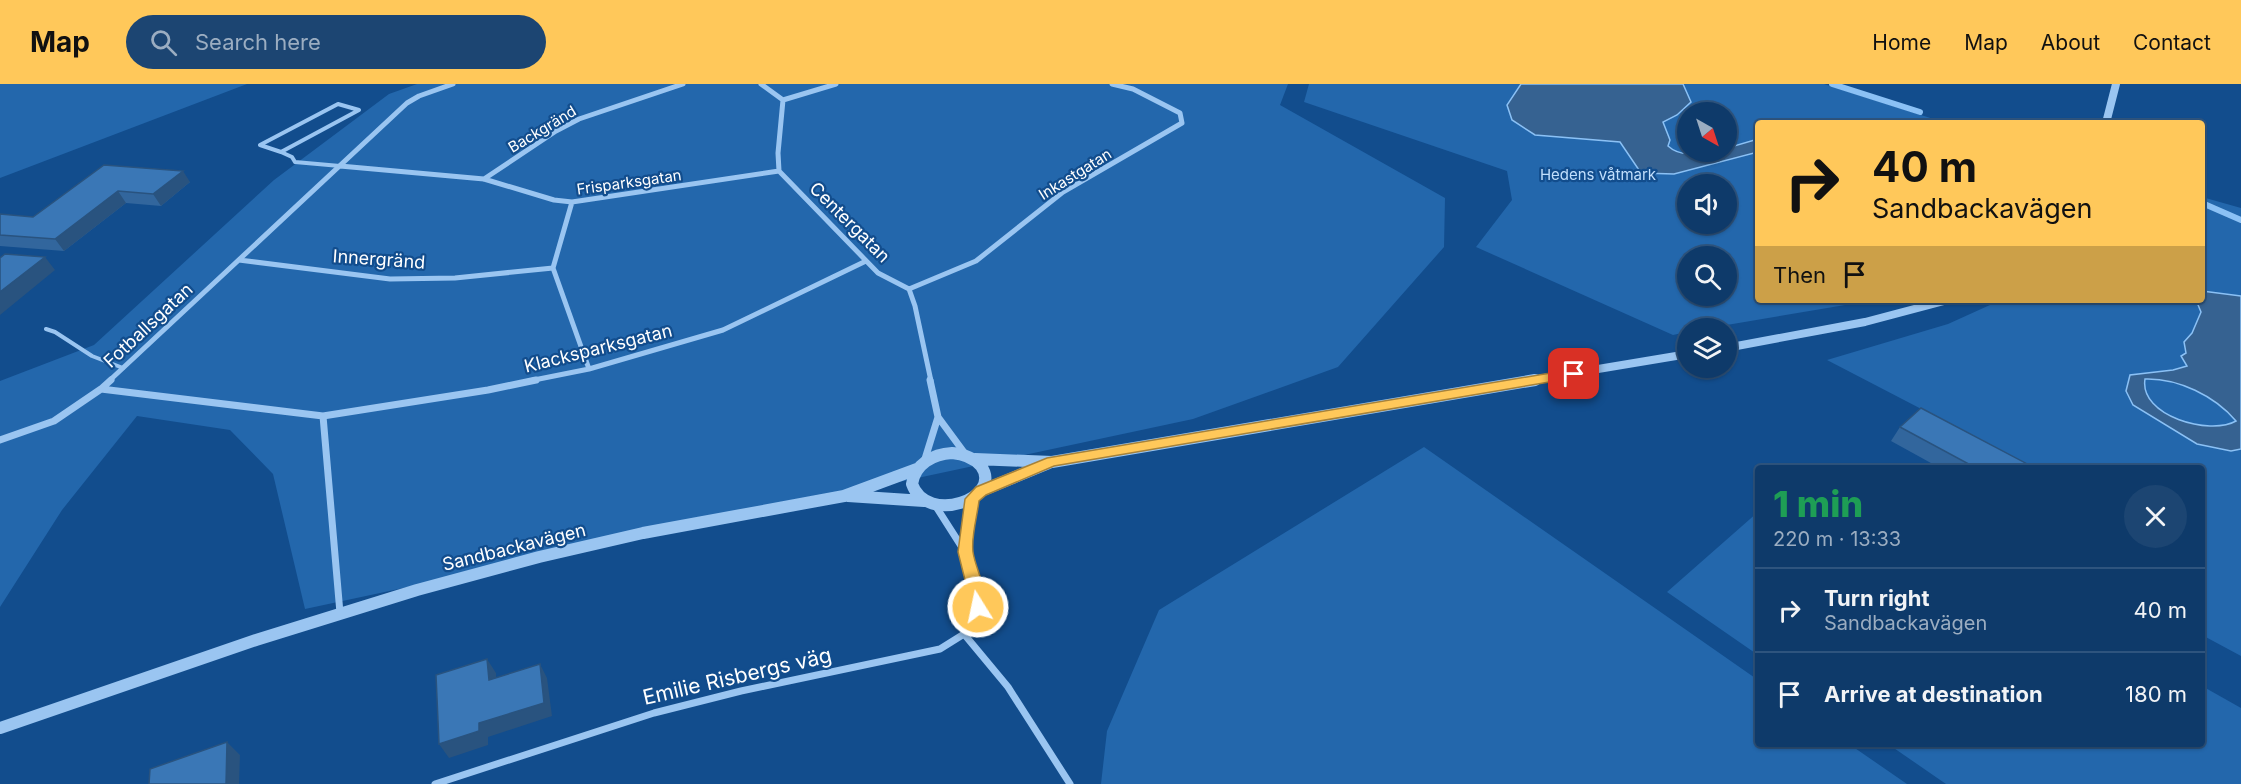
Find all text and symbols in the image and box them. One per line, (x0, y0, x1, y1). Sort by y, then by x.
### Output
search box (126, 15, 546, 69)
text: Map (30, 25, 90, 59)
icon: search (147, 26, 180, 59)
text: Search here (195, 29, 321, 55)
text: Home (1872, 30, 1931, 55)
text: Map (1964, 30, 2008, 55)
text: About (2041, 30, 2100, 55)
text: Contact (2133, 30, 2211, 55)
street label: Backgränd (505, 101, 579, 157)
north arrow (1677, 102, 1737, 162)
map controls (1677, 102, 1737, 378)
text: 40 m (1872, 141, 1977, 192)
street label: Inkastgatan (1035, 144, 1115, 204)
icon: right (1773, 144, 1851, 222)
street label: Frisparksgatan (575, 165, 683, 199)
park label: Hedens våtmark (1540, 165, 1657, 184)
button: sound (1677, 174, 1737, 234)
street label: Centergatan (806, 178, 894, 266)
text: Sandbackavägen (1872, 192, 2092, 225)
street label: Innergränd (332, 245, 426, 273)
button: search (1677, 246, 1737, 306)
icon: arrive (1838, 258, 1871, 291)
text: Then (1773, 262, 1826, 288)
street label: Fotballsgatan (99, 278, 197, 372)
button: layers (1677, 318, 1737, 378)
street label: Klacksparksgatan (522, 319, 674, 377)
pin (1548, 348, 1599, 399)
icon: arrive (1557, 357, 1590, 390)
text: 1 min (1773, 482, 1863, 526)
button: close (2124, 485, 2187, 548)
street label: Sandbackavägen (440, 519, 588, 575)
text: 220 m · 13:33 (1773, 527, 1901, 551)
position arrow (946, 575, 1010, 639)
text: Turn right (1824, 585, 1930, 611)
icon: right (1773, 594, 1806, 627)
text: 40 m (2133, 597, 2187, 623)
text: Sandbackavägen (1824, 611, 1987, 635)
street label: Emilie Risbergs väg (640, 642, 834, 710)
icon: arrive (1773, 678, 1806, 711)
text: Arrive at destination (1824, 681, 2043, 707)
text: 180 m (2125, 681, 2187, 707)

